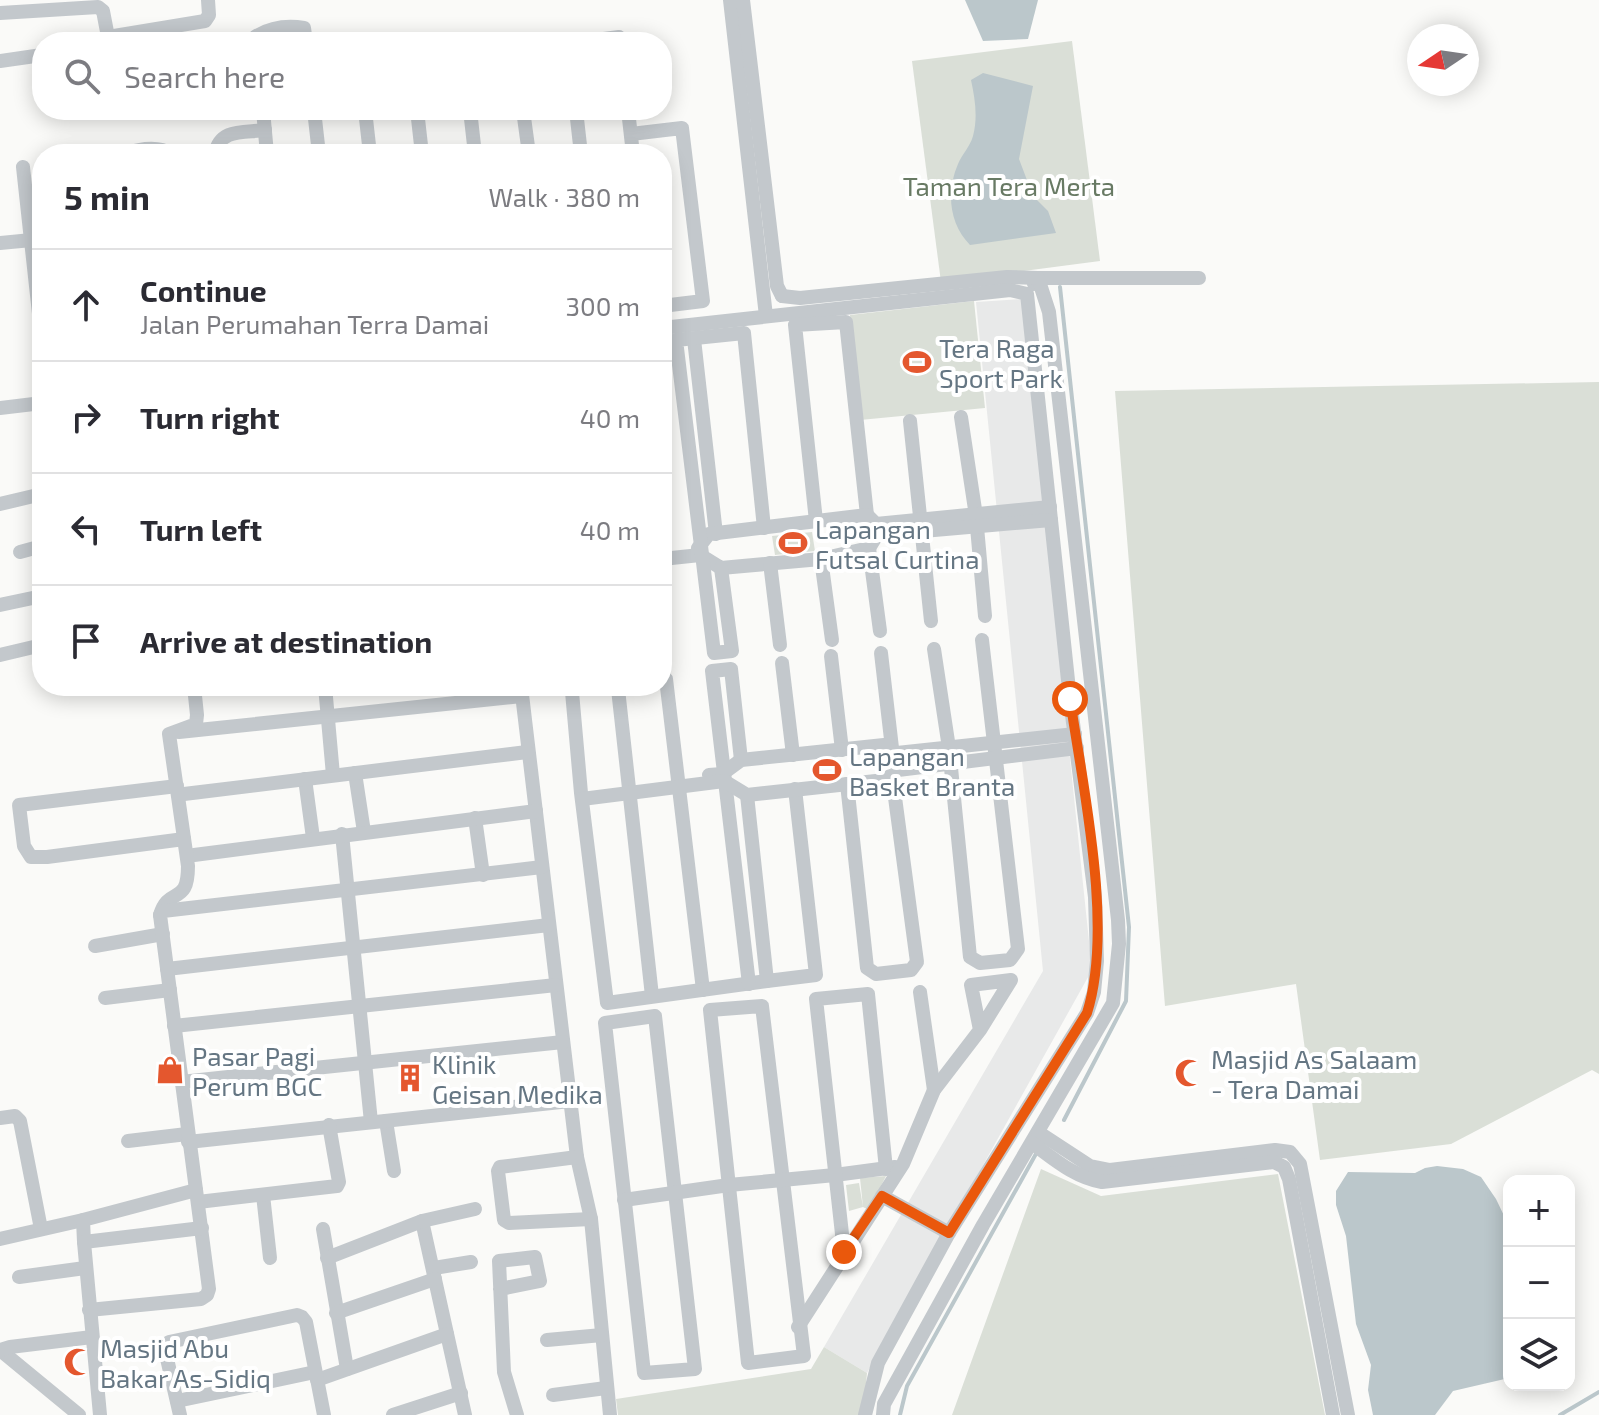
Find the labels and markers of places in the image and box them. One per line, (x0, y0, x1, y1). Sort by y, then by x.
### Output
place label: Tera Raga Sport Park (939, 332, 1063, 393)
sports icon: Tera Raga Sport Park (902, 347, 932, 377)
place label: Lapangan Futsal Curtina (815, 513, 979, 574)
sports icon: Lapangan Futsal Curtina (778, 528, 808, 558)
place label: Lapangan Basket Branta (849, 740, 1015, 801)
sports icon: Lapangan Basket Branta (812, 755, 842, 785)
place label: Pasar Pagi Perum BGC (192, 1040, 322, 1101)
place label: Masjid As Salaam - Tera Damai (1211, 1043, 1417, 1104)
place label: Klinik Geisan Medika (432, 1048, 603, 1109)
shop icon: Pasar Pagi Perum BGC (155, 1055, 185, 1085)
mosque icon: Masjid As Salaam - Tera Damai (1174, 1058, 1204, 1088)
building icon: Klinik Geisan Medika (395, 1063, 425, 1093)
place label: Masjid Abu Bakar As-Sidiq (100, 1332, 271, 1393)
mosque icon: Masjid Abu Bakar As-Sidiq (63, 1347, 93, 1377)

